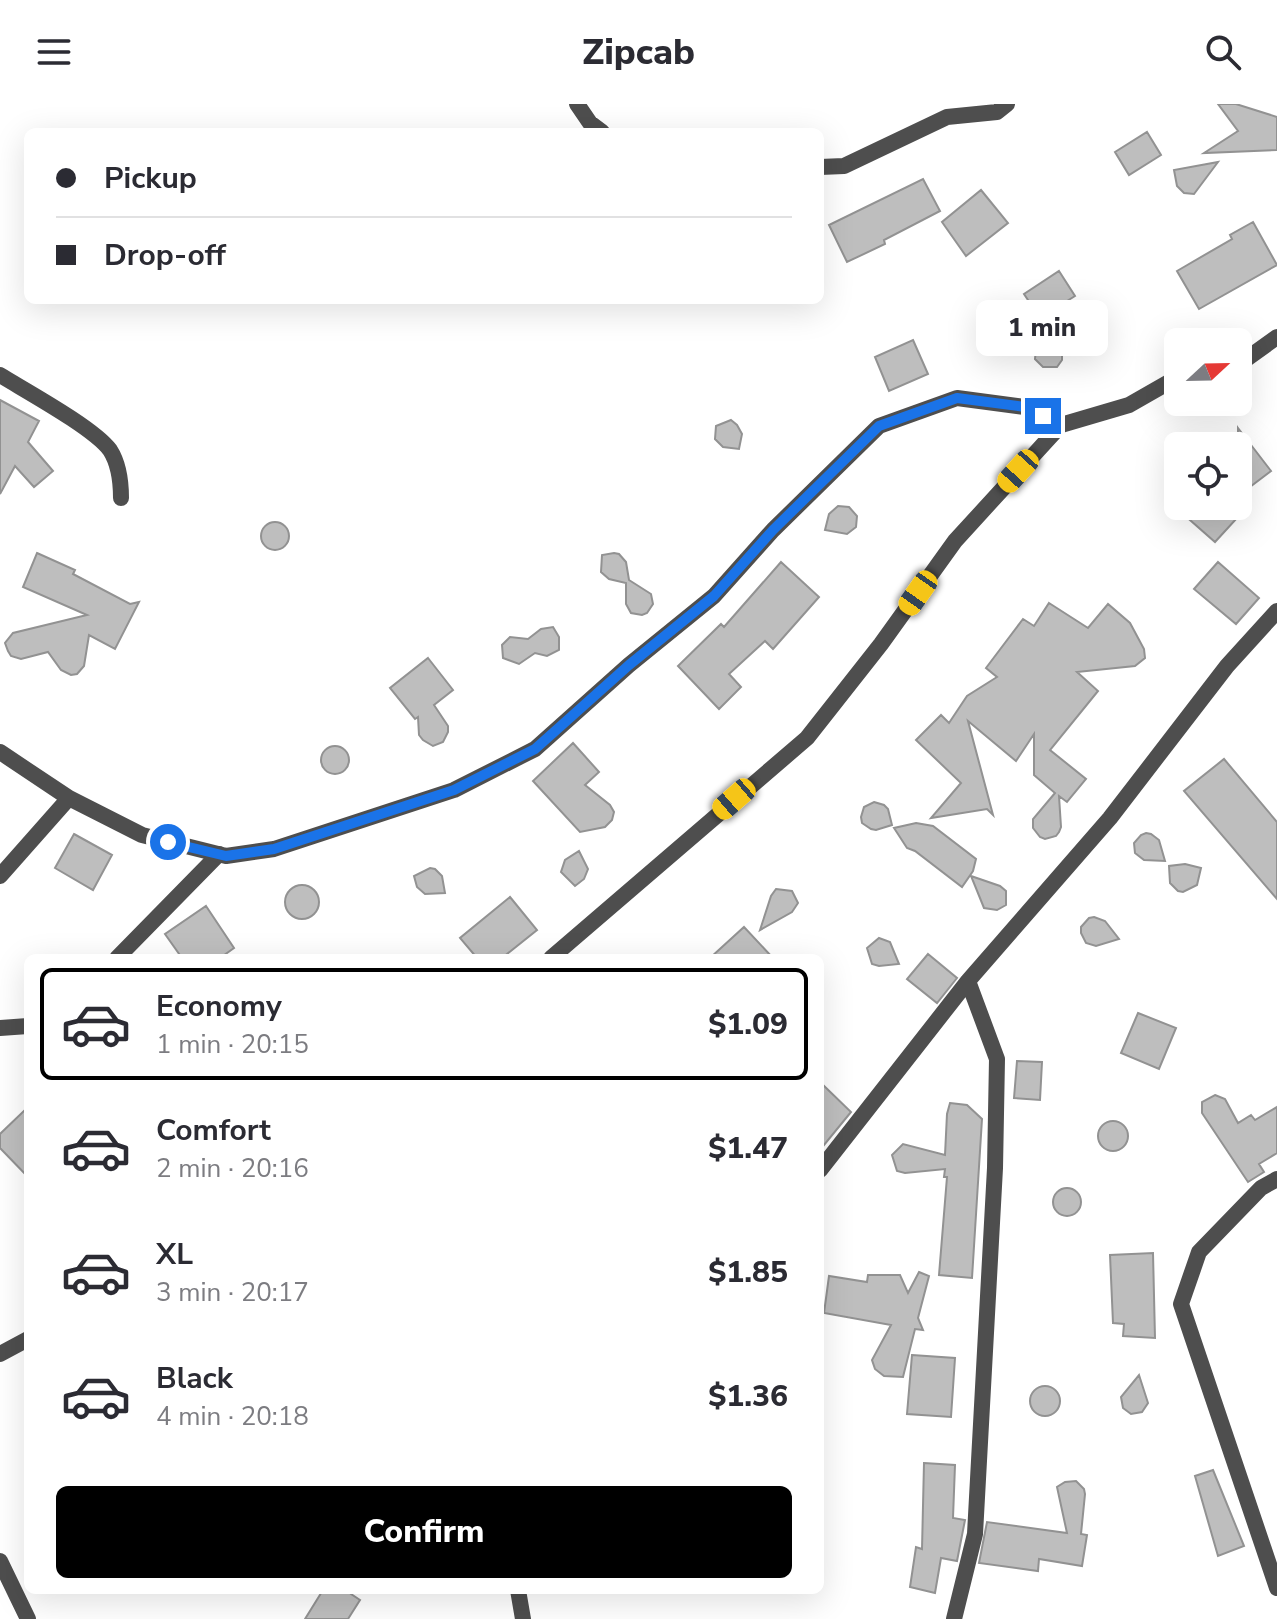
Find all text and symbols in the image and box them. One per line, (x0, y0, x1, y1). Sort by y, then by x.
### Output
text: Zipcab (582, 28, 695, 77)
icon: menu (32, 30, 76, 74)
icon: search (1201, 30, 1245, 74)
text: Pickup (104, 158, 197, 199)
text: Drop-off (104, 235, 226, 276)
callout: 1 min (977, 300, 1109, 356)
text: 1 min (1008, 310, 1076, 345)
north arrow (1164, 328, 1252, 416)
map controls (1164, 328, 1252, 520)
route end (1025, 398, 1061, 434)
button: locate (1164, 432, 1252, 520)
car (993, 445, 1043, 497)
car (894, 566, 942, 620)
car (708, 774, 760, 824)
route start (150, 824, 186, 860)
text: Economy (156, 986, 282, 1027)
icon: car (60, 988, 132, 1060)
text: $1.09 (708, 1004, 788, 1045)
text: 1 min · 20:15 (156, 1027, 309, 1062)
text: Comfort (156, 1110, 271, 1151)
icon: car (60, 1112, 132, 1184)
text: $1.47 (708, 1128, 788, 1169)
text: 2 min · 20:16 (156, 1151, 309, 1186)
text: XL (156, 1234, 193, 1275)
icon: car (60, 1236, 132, 1308)
text: $1.85 (708, 1252, 788, 1293)
text: 3 min · 20:17 (156, 1275, 309, 1310)
text: Black (156, 1358, 233, 1399)
icon: car (60, 1360, 132, 1432)
text: $1.36 (708, 1376, 788, 1417)
text: 4 min · 20:18 (156, 1399, 309, 1434)
button: Confirm (56, 1486, 792, 1578)

